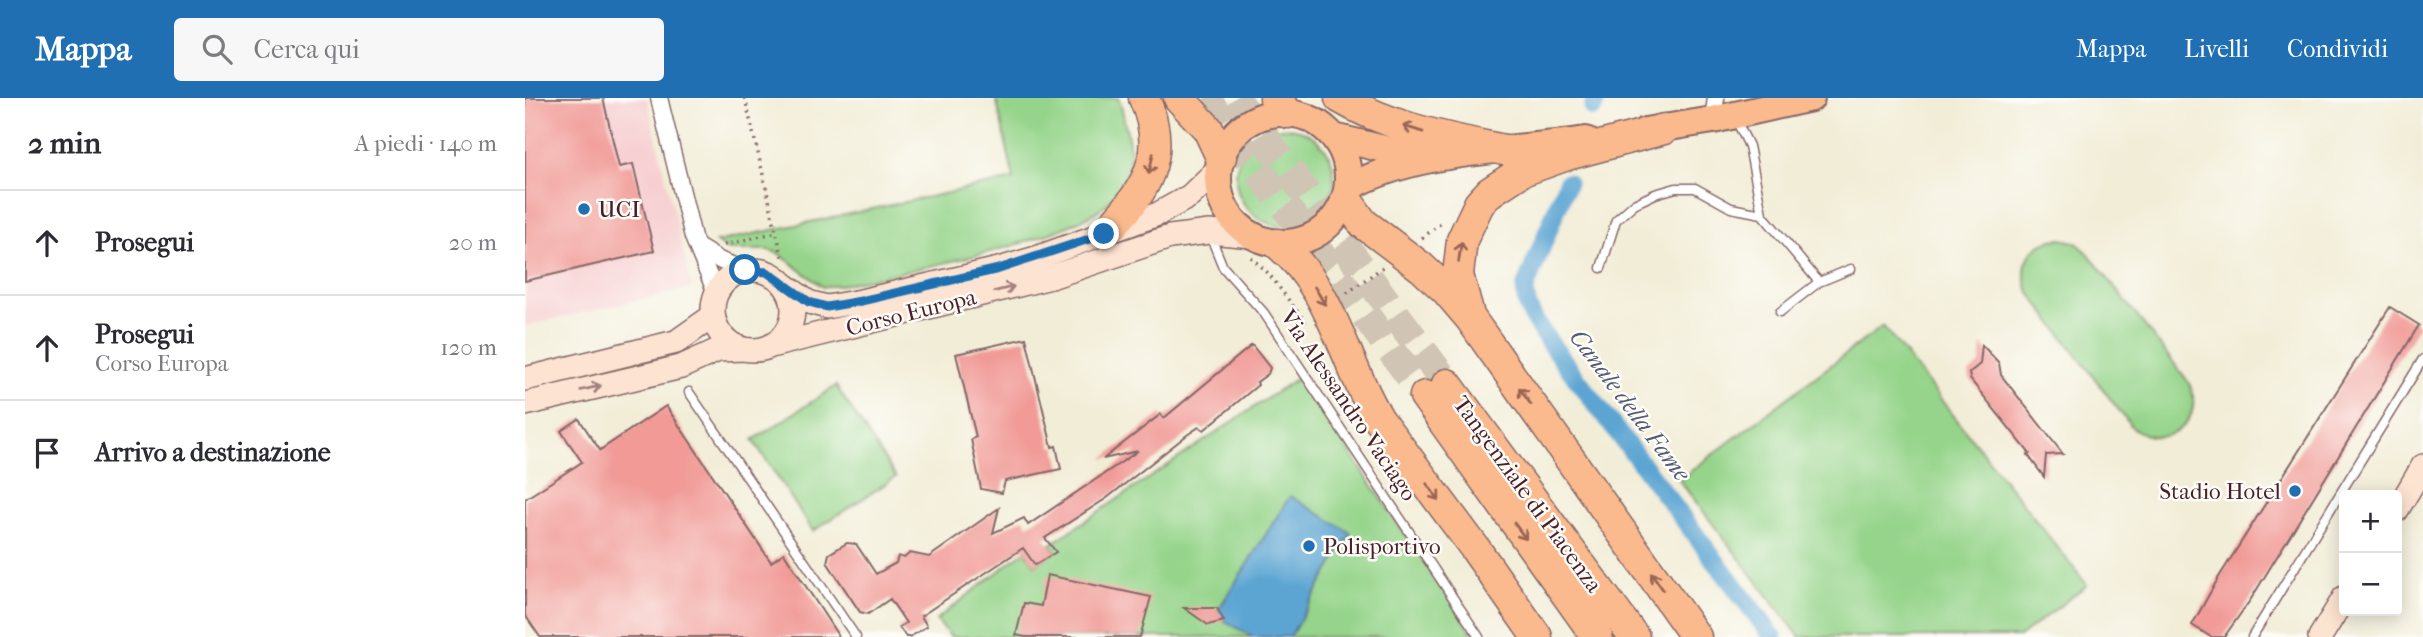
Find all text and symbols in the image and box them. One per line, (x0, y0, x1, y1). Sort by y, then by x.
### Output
search box (174, 18, 664, 81)
text: Mappa (35, 30, 132, 69)
icon: search (198, 30, 236, 68)
text: Cerca qui (254, 34, 360, 65)
text: Mappa (2076, 35, 2146, 63)
text: Livelli (2184, 35, 2249, 63)
text: Condividi (2287, 35, 2388, 63)
one-way arrow (1403, 122, 1425, 135)
text: 2 min (28, 126, 101, 161)
text: A piedi · 140 m (354, 130, 497, 157)
one-way arrow (1144, 152, 1158, 175)
place label: UCI (598, 196, 640, 223)
marker: UCI (576, 201, 592, 217)
route end (1088, 218, 1119, 249)
icon: ahead (28, 224, 66, 262)
text: Prosegui (95, 227, 194, 258)
text: 20 m (448, 229, 497, 256)
one-way arrow (1454, 241, 1467, 264)
route start (729, 254, 760, 285)
one-way arrow (992, 282, 1015, 295)
street label: Corso Europa (843, 283, 979, 342)
one-way arrow (1313, 286, 1327, 306)
street label: Via Alessandro Vaciago (1274, 304, 1423, 506)
text: Prosegui (95, 319, 194, 350)
water label: Canale della Fame (1564, 324, 1697, 487)
icon: ahead (28, 329, 66, 367)
text: 120 m (440, 334, 497, 361)
text: Corso Europa (95, 350, 228, 377)
one-way arrow (579, 381, 602, 394)
one-way arrow (1518, 387, 1532, 406)
street label: Tangenziale di Piacenza (1447, 391, 1608, 598)
icon: arrive (28, 434, 66, 472)
text: Arrivo a destinazione (95, 437, 331, 468)
place label: Stadio Hotel (2159, 478, 2282, 505)
one-way arrow (1426, 482, 1440, 501)
marker: Stadio Hotel (2287, 483, 2303, 499)
map controls (2339, 490, 2402, 616)
button: + (2339, 490, 2402, 553)
one-way arrow (1513, 521, 1527, 540)
place label: Polisportivo (1323, 533, 1441, 560)
marker: Polisportivo (1301, 538, 1317, 554)
button: − (2339, 553, 2402, 616)
one-way arrow (1649, 572, 1664, 591)

